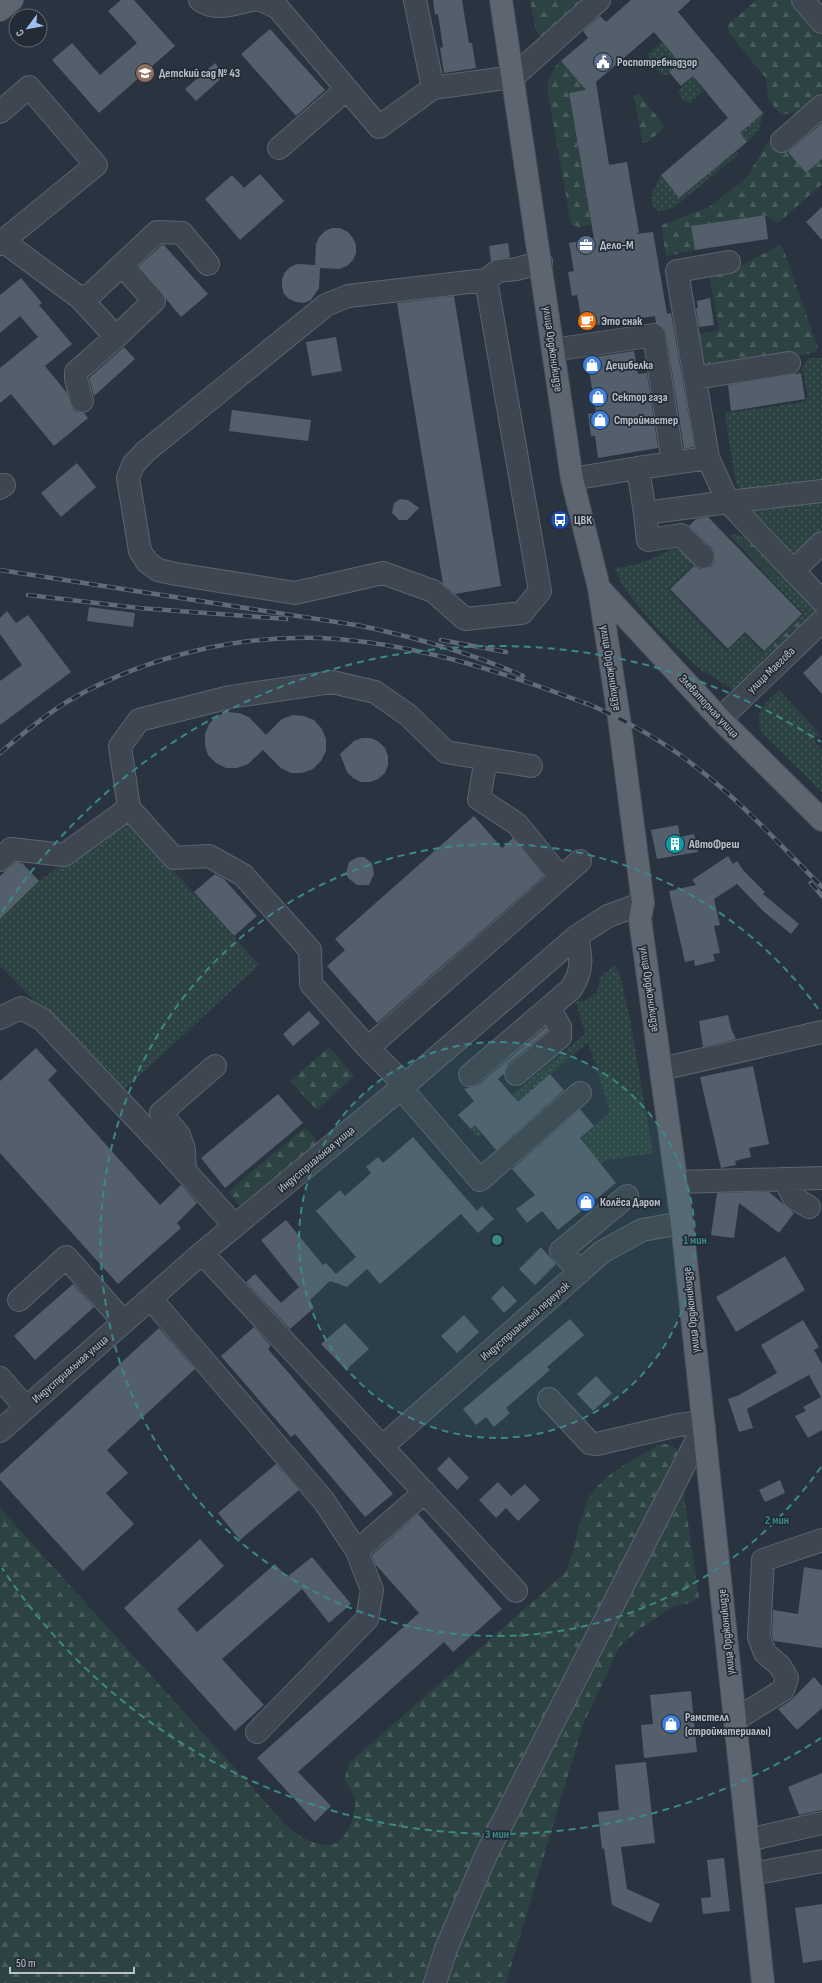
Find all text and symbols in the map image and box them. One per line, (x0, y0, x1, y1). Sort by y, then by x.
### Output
north arrow (8, 8, 48, 48)
text: С (13, 27, 27, 39)
public building icon: Роспотребнадзор (592, 51, 614, 73)
place label: Роспотребнадзор (617, 55, 697, 70)
school or university icon: Детский сад № 43 (134, 62, 156, 84)
place label: Детский сад № 43 (159, 66, 240, 81)
office icon: Дело-М (575, 234, 597, 256)
place label: Дело-М (600, 238, 634, 253)
street label: улица Орджоникидзе (539, 305, 566, 393)
cafe icon: Это снак (576, 310, 598, 332)
place label: Это снак (601, 314, 643, 329)
shop icon: Децибелка (581, 354, 603, 376)
place label: Децибелка (606, 358, 653, 373)
shop icon: Сектор газа (587, 386, 609, 408)
place label: Сектор газа (612, 390, 668, 405)
shop icon: Строймастер (589, 409, 611, 431)
place label: Строймастер (614, 413, 678, 428)
bus stop icon: ЦВК (549, 509, 571, 531)
place label: ЦВК (574, 513, 592, 528)
street label: улица Орджоникидзе (596, 624, 625, 712)
street label: улица Маегова (744, 644, 799, 697)
street label: Элеваторная улица (675, 671, 742, 742)
building icon: АвтоФреш (664, 833, 686, 855)
place label: АвтоФреш (688, 837, 739, 852)
street label: улица Орджоникидзе (636, 945, 663, 1033)
street label: Индустриальная улица (275, 1122, 358, 1196)
shop icon: Колёса Даром (575, 1191, 597, 1213)
place label: Колёса Даром (600, 1195, 660, 1210)
centre of rings (490, 1233, 504, 1247)
text: 1 мин (683, 1233, 707, 1248)
street label: улица Орджоникидзе (680, 1266, 703, 1354)
street label: Индустриальный переулок (478, 1278, 573, 1364)
street label: Индустриальная улица (29, 1332, 112, 1407)
text: 2 мин (765, 1513, 789, 1528)
street label: улица Орджоникидзе (715, 1588, 738, 1676)
place label: Рамстелл (стройматериалы) (685, 1710, 771, 1739)
shop icon: Рамстелл (стройматериалы) (660, 1713, 682, 1735)
text: 3 мин (485, 1827, 509, 1842)
scale bar (10, 1949, 134, 1975)
text: 50 m (16, 1956, 36, 1971)

